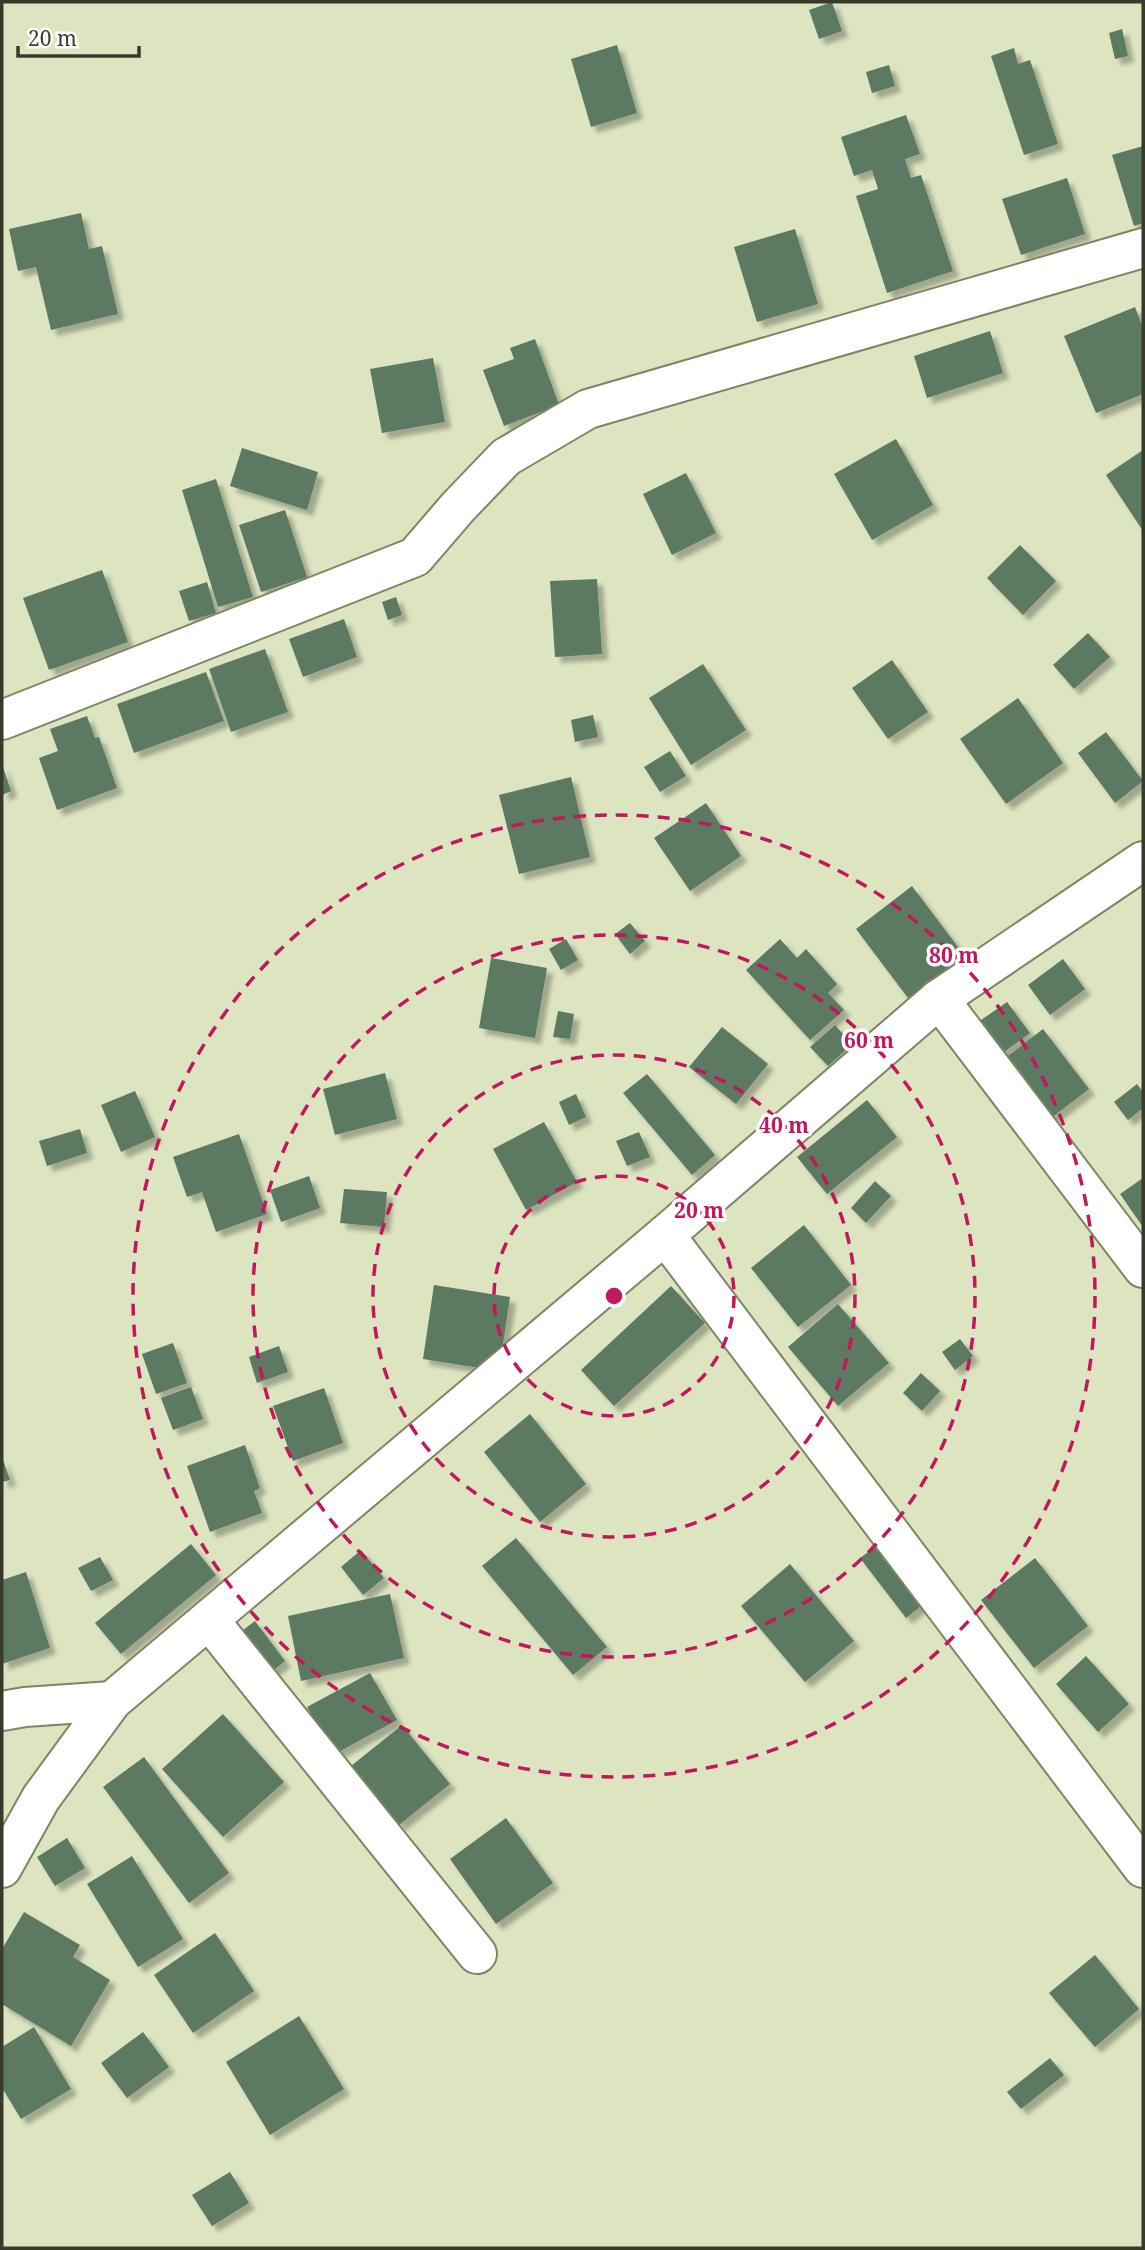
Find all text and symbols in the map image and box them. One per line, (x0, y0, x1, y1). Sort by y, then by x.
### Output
scale bar (18, 14, 138, 58)
text: 20 m (28, 24, 77, 52)
text: 80 m (929, 941, 979, 969)
text: 60 m (844, 1026, 894, 1054)
text: 40 m (759, 1111, 809, 1139)
text: 20 m (674, 1196, 724, 1224)
centre of rings (602, 1284, 626, 1308)

